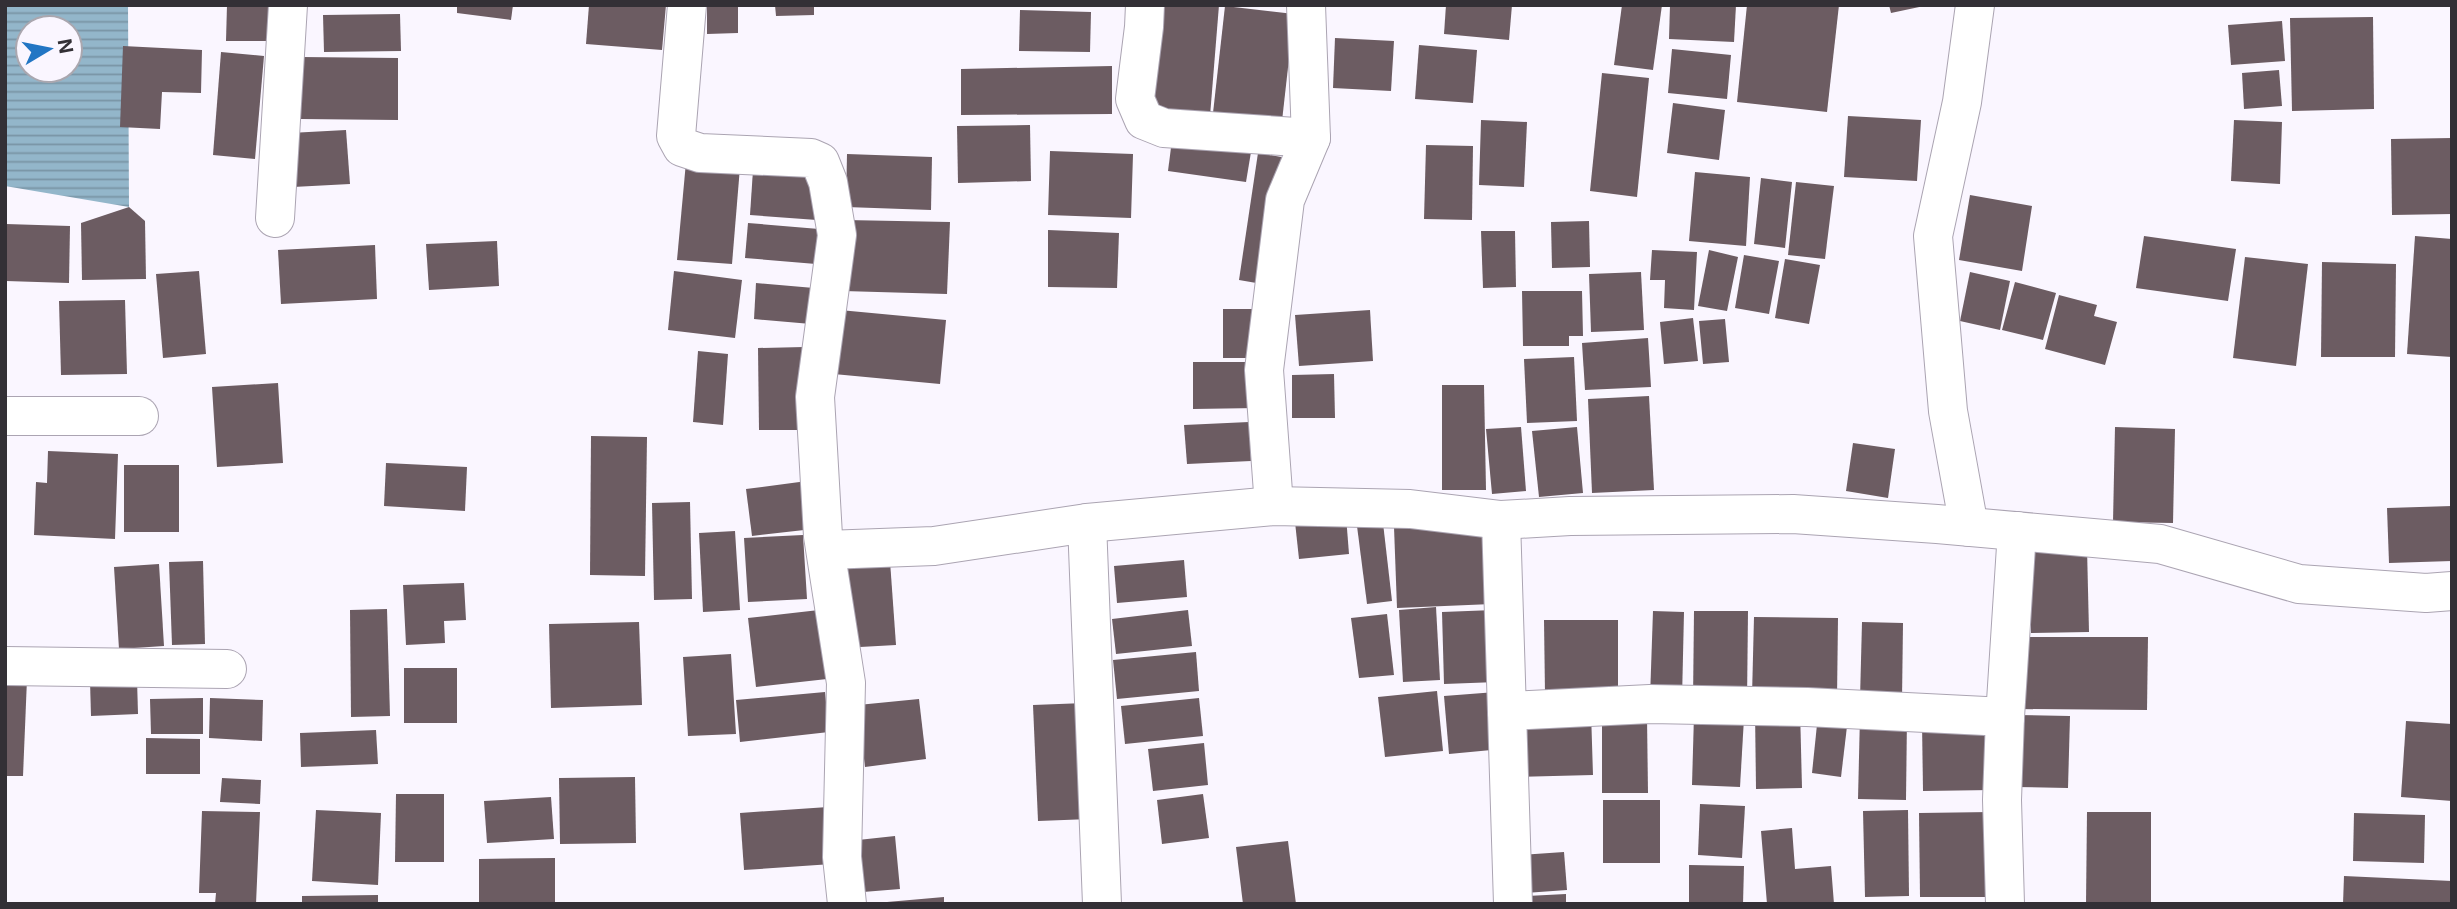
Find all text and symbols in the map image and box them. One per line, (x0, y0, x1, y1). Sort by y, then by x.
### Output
north arrow (14, 14, 84, 84)
text: N (53, 37, 78, 55)

